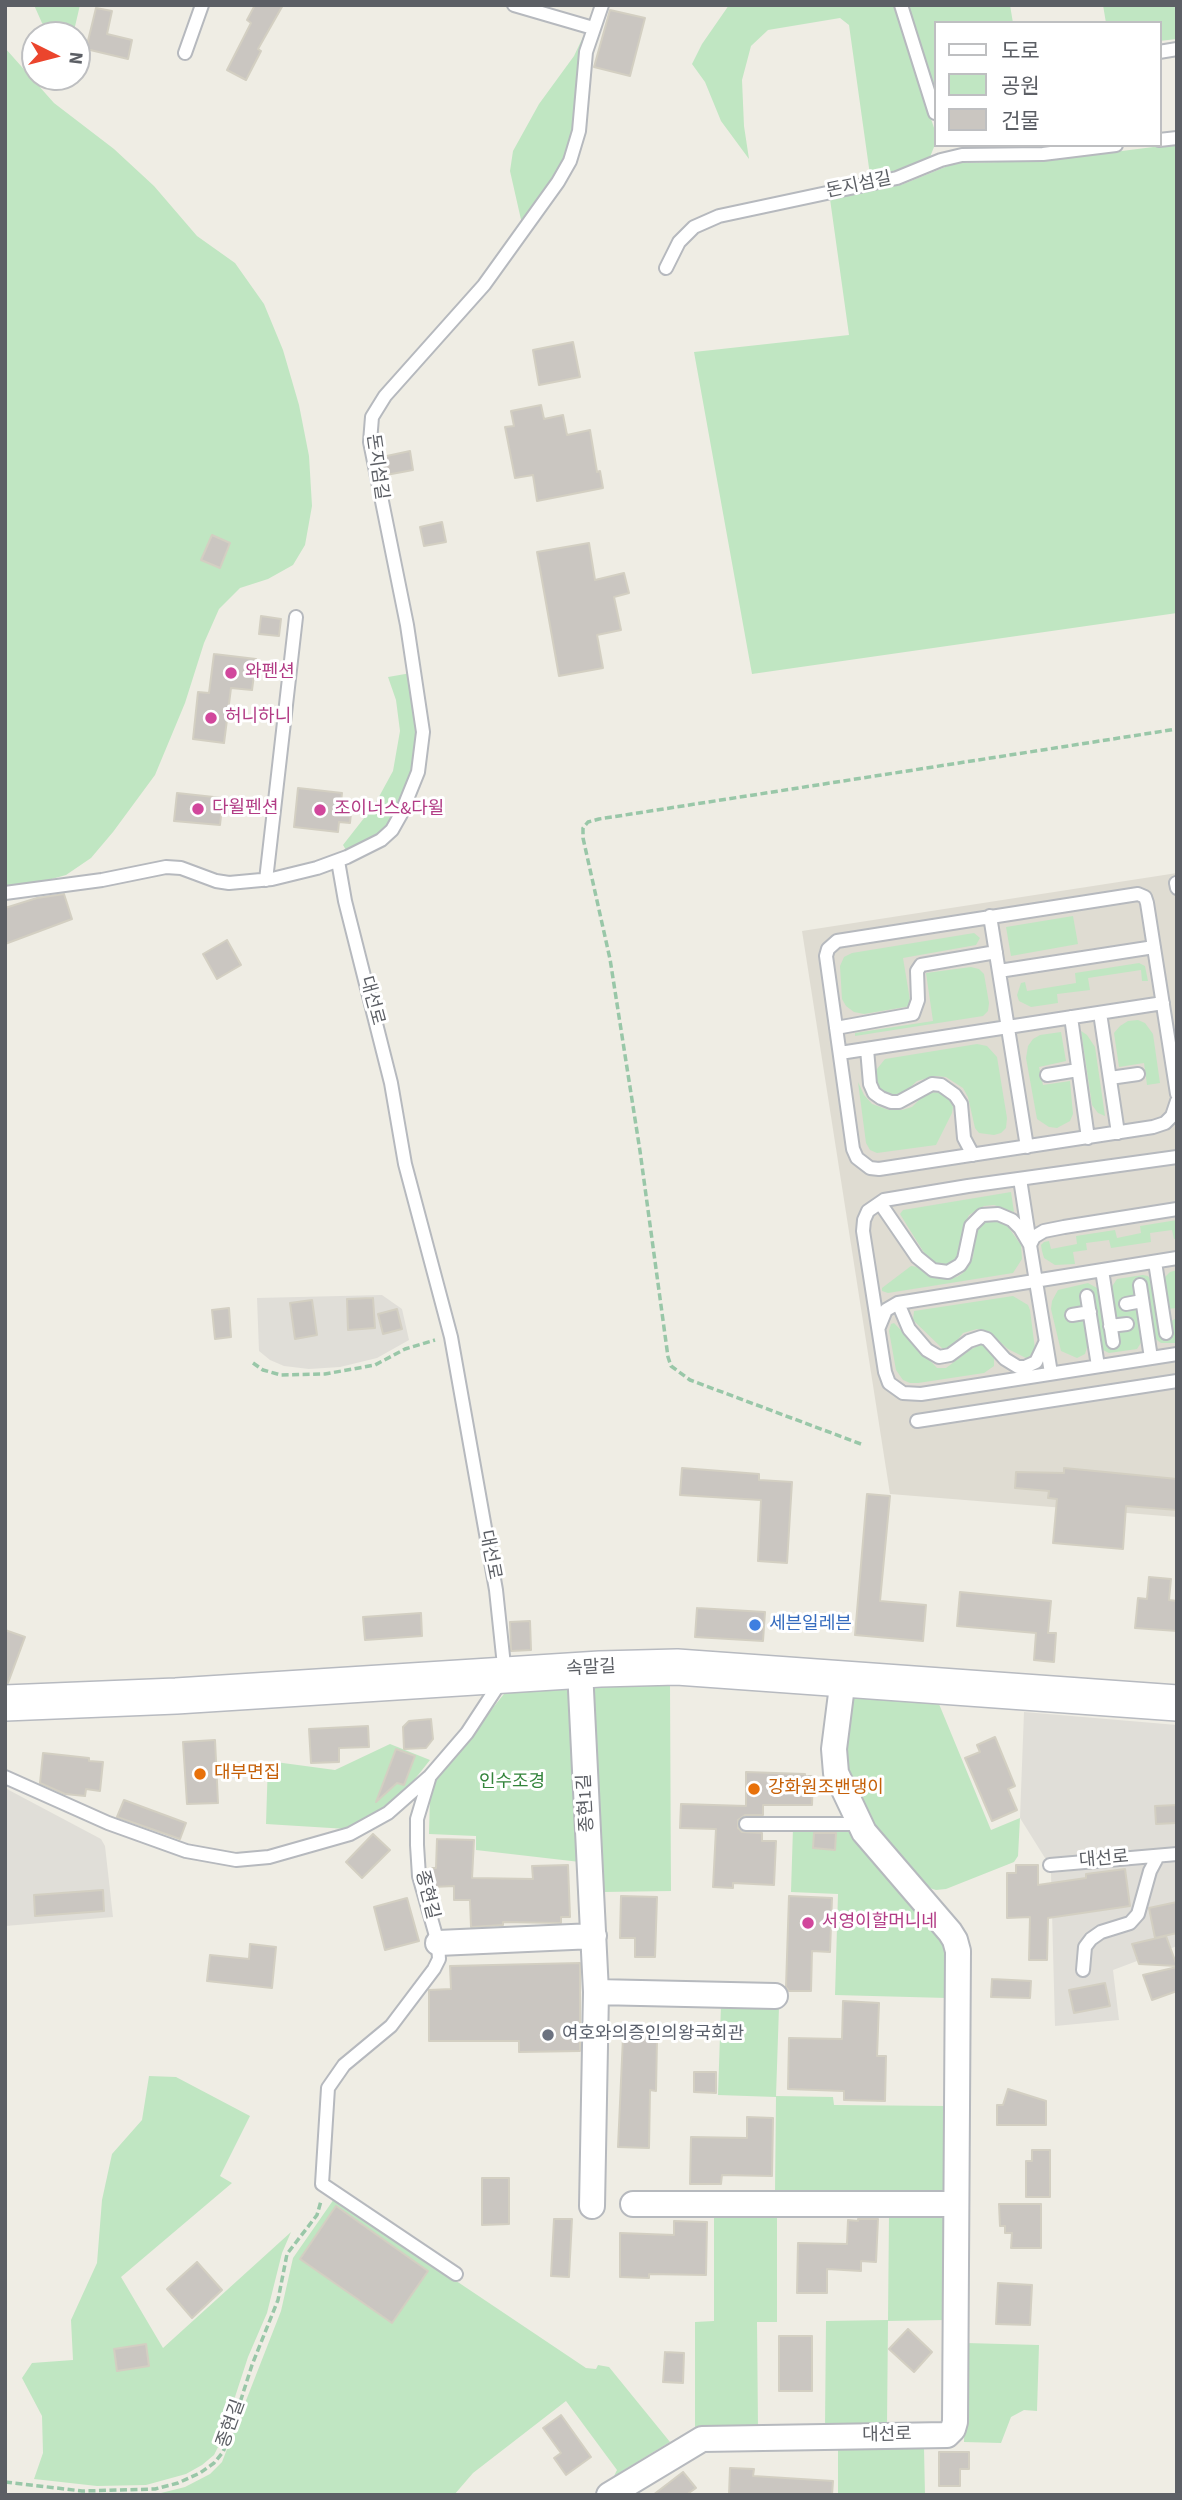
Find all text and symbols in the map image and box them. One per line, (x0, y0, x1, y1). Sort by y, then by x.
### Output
north arrow (21, 21, 91, 91)
legend (934, 21, 1161, 147)
text: 도로 (1001, 36, 1040, 66)
text: N (61, 50, 89, 66)
text: 공원 (1001, 71, 1040, 101)
text: 건물 (1001, 106, 1040, 136)
street label: 돈지섬길 (824, 169, 894, 203)
street label: 돈지섬길 (361, 433, 391, 501)
place label: 와펜션 (245, 662, 295, 684)
marker: 와펜션 (223, 665, 239, 681)
place label: 허니하니 (225, 707, 291, 729)
marker: 허니하니 (203, 710, 219, 726)
place label: 다윌펜션 (212, 798, 278, 820)
place label: 조이너스&다윌 (334, 799, 444, 821)
marker: 다윌펜션 (190, 801, 206, 817)
marker: 조이너스&다윌 (312, 802, 328, 818)
street label: 대선로 (354, 974, 388, 1028)
street label: 대선로 (474, 1529, 504, 1581)
place label: 세븐일레븐 (769, 1614, 852, 1636)
marker: 세븐일레븐 (747, 1617, 763, 1633)
street label: 속말길 (566, 1657, 616, 1681)
place label: 대부면집 (214, 1763, 280, 1785)
marker: 대부면집 (192, 1766, 208, 1782)
park label: 인수조경 (479, 1772, 545, 1794)
street label: 종현1길 (575, 1773, 599, 1833)
place label: 강화원조밴댕이 (768, 1778, 884, 1800)
marker: 강화원조밴댕이 (746, 1781, 762, 1797)
street label: 대선로 (1078, 1847, 1130, 1873)
street label: 종현길 (410, 1868, 442, 1922)
place label: 서영이할머니네 (822, 1912, 938, 1934)
marker: 서영이할머니네 (800, 1915, 816, 1931)
place label: 여호와의증인의왕국회관 (562, 2024, 744, 2046)
marker: 여호와의증인의왕국회관 (540, 2027, 556, 2043)
street label: 종현길 (213, 2397, 251, 2451)
street label: 대선로 (862, 2425, 912, 2447)

